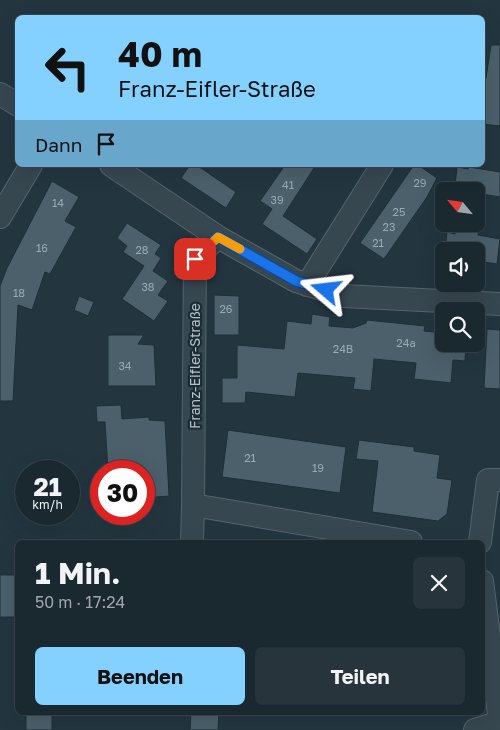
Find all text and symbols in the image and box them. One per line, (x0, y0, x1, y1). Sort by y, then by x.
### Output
text: 40 m (118, 33, 202, 75)
icon: left (35, 35, 100, 100)
text: Franz-Eifler-Straße (118, 75, 316, 102)
icon: arrive (92, 130, 120, 158)
text: Dann (35, 133, 82, 156)
house number: 29 (413, 176, 427, 189)
house number: 41 (282, 178, 294, 191)
north arrow (435, 182, 485, 232)
map controls (435, 182, 485, 352)
house number: 39 (270, 193, 284, 206)
house number: 14 (52, 196, 64, 209)
house number: 25 (393, 205, 405, 218)
house number: 23 (383, 220, 395, 233)
house number: 21 (372, 236, 384, 249)
pin (174, 238, 216, 280)
house number: 16 (36, 241, 48, 254)
button: sound (435, 242, 485, 292)
house number: 28 (135, 243, 149, 256)
icon: arrive (181, 245, 209, 273)
position arrow (299, 263, 351, 315)
house number: 38 (141, 280, 155, 293)
house number: 18 (13, 286, 25, 299)
house number: 26 (219, 302, 233, 315)
button: search (435, 302, 485, 352)
street label: Franz-Eifler-Straße (186, 303, 203, 429)
house number: 24a (396, 336, 416, 349)
house number: 24B (333, 342, 353, 355)
house number: 34 (118, 359, 132, 372)
house number: 21 (244, 451, 256, 464)
speed limit sign: 30 (90, 460, 155, 525)
house number: 19 (312, 461, 324, 474)
text: 21 (33, 471, 62, 502)
text: km/h (32, 497, 63, 512)
text: 1 Min. (35, 555, 121, 591)
button: close (413, 557, 465, 609)
text: 50 m · 17:24 (35, 592, 125, 612)
button: Beenden (35, 647, 245, 705)
button: Teilen (255, 647, 465, 705)

